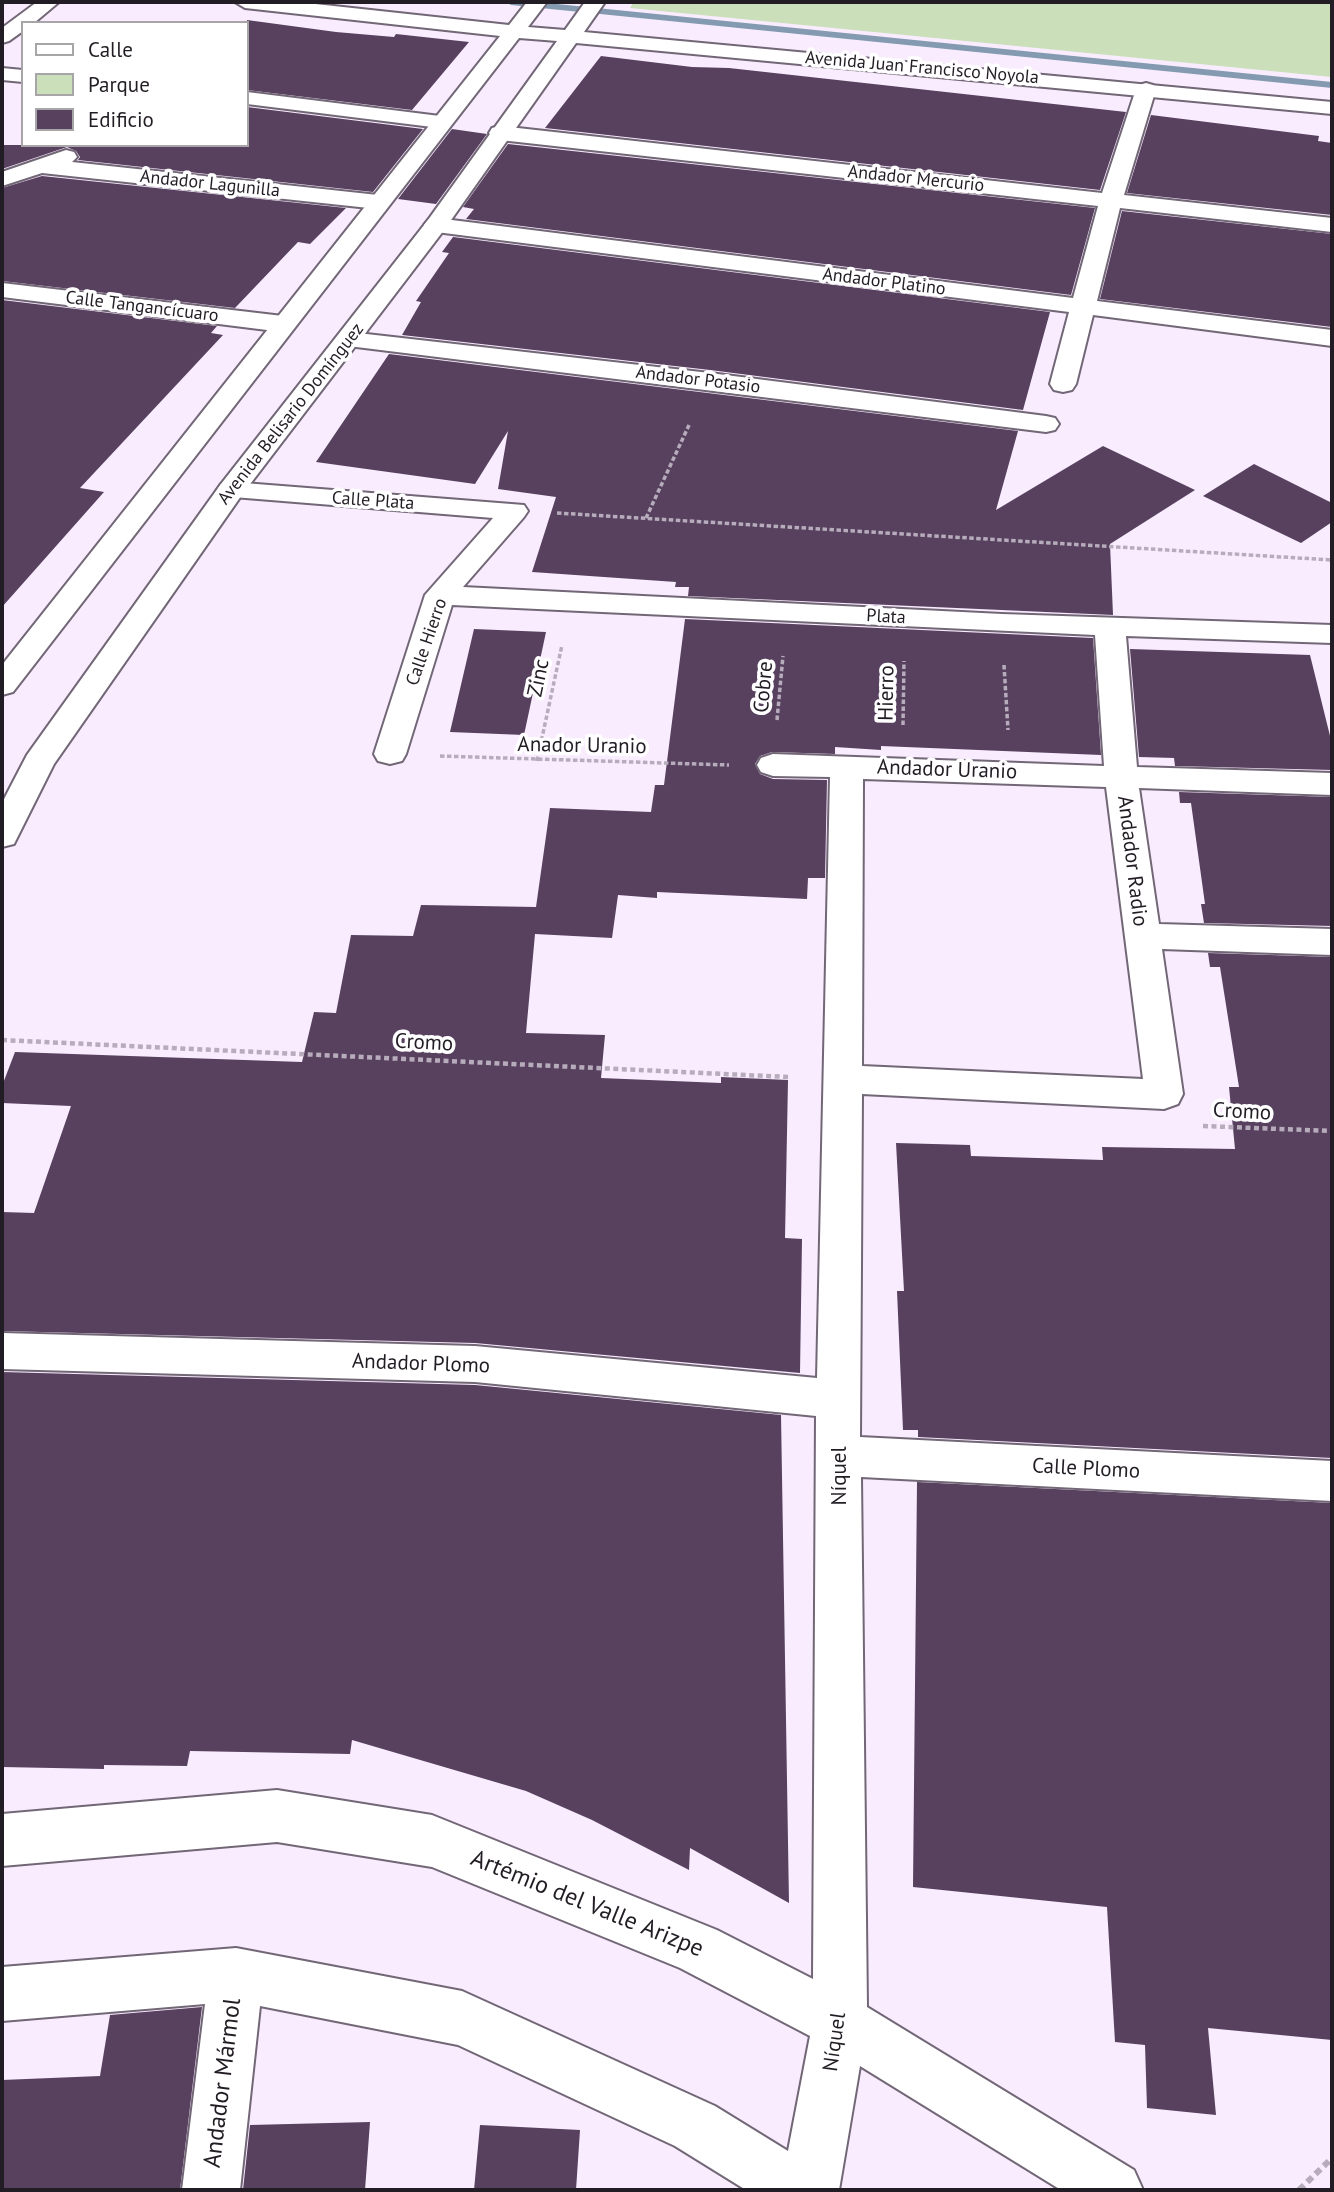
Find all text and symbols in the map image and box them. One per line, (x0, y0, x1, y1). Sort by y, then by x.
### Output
legend (21, 21, 248, 147)
text: Calle (88, 36, 133, 63)
street label: Avenida Juan Francisco Noyola (804, 47, 1040, 89)
text: Parque (88, 71, 150, 98)
text: Edificio (88, 106, 154, 133)
street label: Andador Mercurio (847, 161, 985, 197)
street label: Andador Lagunilla (139, 166, 281, 202)
street label: Andador Platino (821, 264, 947, 300)
street label: Calle Tangancícuaro (64, 287, 220, 327)
street label: Avenida Belisario Domínguez (213, 319, 369, 509)
street label: Andador Potasio (634, 362, 762, 398)
street label: Calle Plata (331, 487, 415, 515)
street label: Calle Hierro (402, 595, 452, 689)
street label: Plata (866, 605, 906, 629)
street label: Zinc (523, 657, 555, 699)
street label: Cobre (749, 660, 779, 714)
street label: Hierro (874, 665, 900, 721)
street label: Anador Uranio (517, 732, 647, 760)
street label: Andador Uranio (876, 755, 1018, 785)
street label: Andador Radio (1111, 794, 1153, 928)
street label: Cromo (394, 1029, 454, 1057)
street label: Cromo (1212, 1098, 1272, 1126)
street label: Andador Plomo (351, 1349, 491, 1379)
street label: Níquel (827, 1446, 853, 1506)
street label: Calle Plomo (1031, 1454, 1141, 1484)
street label: Artémio del Valle Arizpe (467, 1844, 707, 1964)
street label: Andador Mármol (198, 1997, 248, 2169)
street label: Níquel (818, 2011, 852, 2073)

